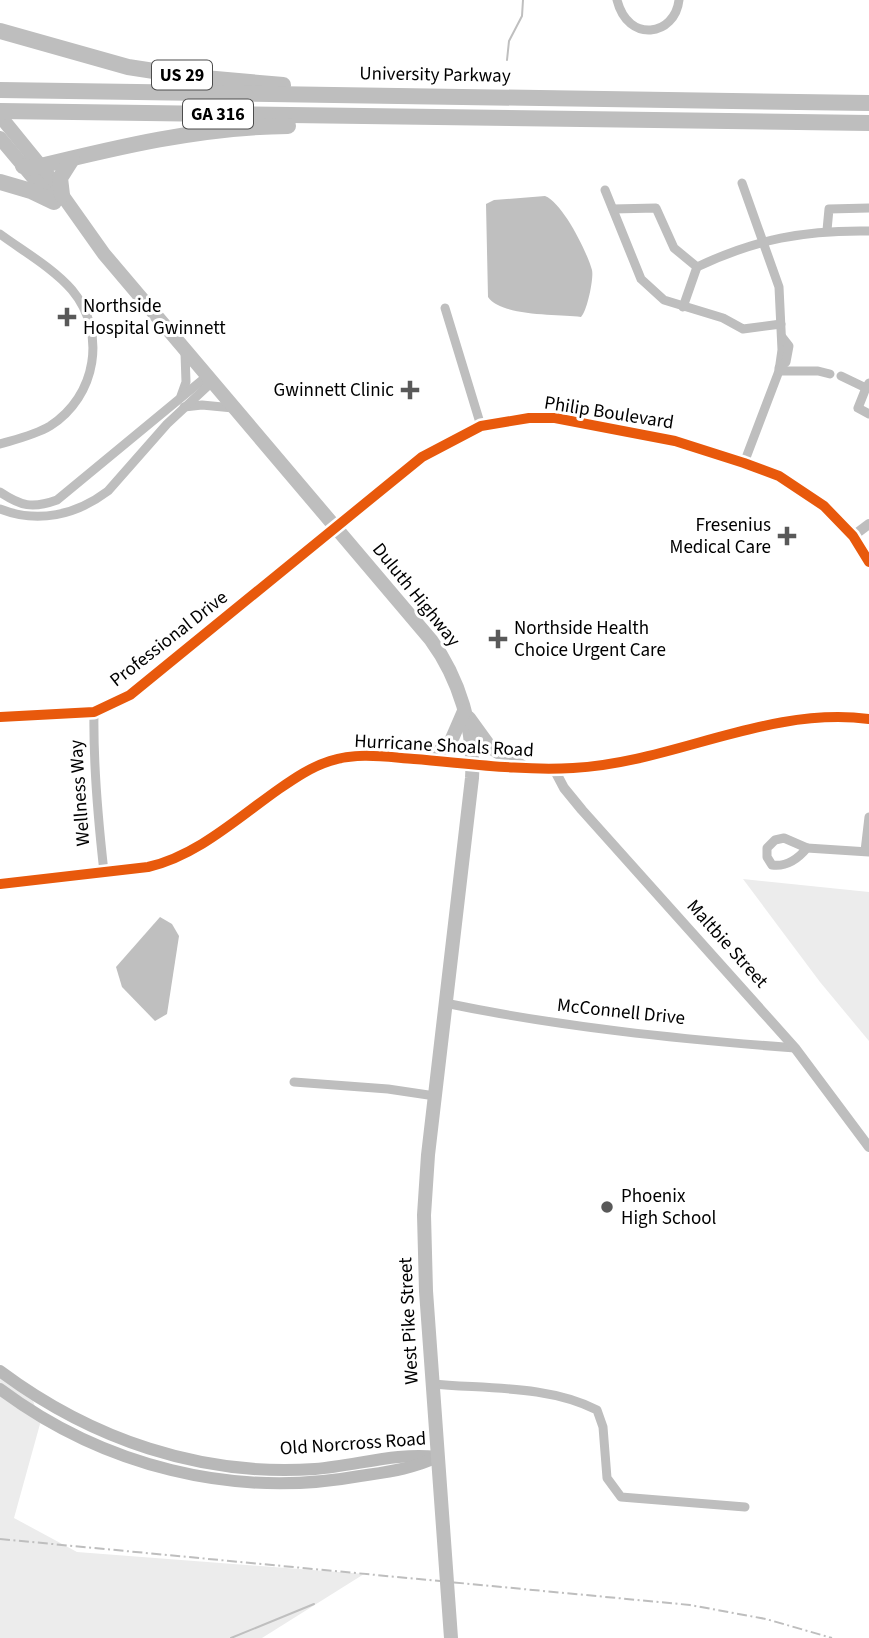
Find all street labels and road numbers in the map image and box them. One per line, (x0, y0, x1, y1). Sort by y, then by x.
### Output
road number: US 29 (152, 60, 212, 90)
street label: University Parkway (359, 60, 511, 90)
road number: GA 316 (183, 100, 253, 128)
street label: Philip Boulevard (542, 389, 676, 437)
street label: Duluth Highway (366, 537, 466, 653)
street label: Professional Drive (104, 584, 234, 694)
street label: Hurricane Shoals Road (354, 728, 534, 764)
street label: Wellness Way (63, 739, 97, 847)
street label: Maltbie Street (680, 894, 774, 995)
street label: McConnell Drive (556, 992, 686, 1032)
street label: West Pike Street (392, 1256, 426, 1385)
street label: Old Norcross Road (279, 1425, 427, 1463)

